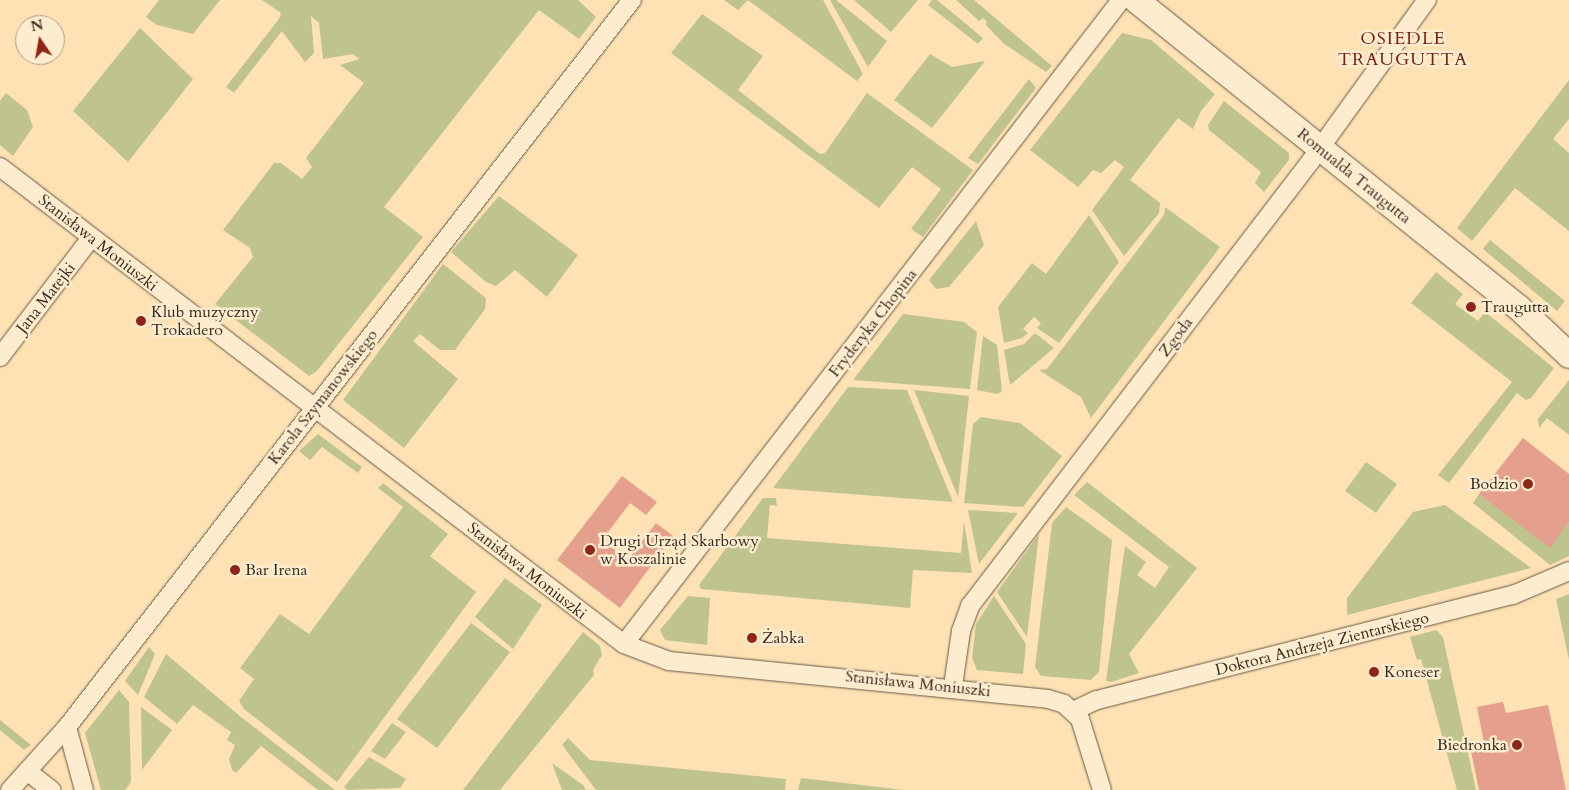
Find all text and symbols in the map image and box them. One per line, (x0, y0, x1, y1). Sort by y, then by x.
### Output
north arrow (15, 15, 65, 65)
text: N (29, 15, 45, 36)
district label: OSIEDLE TRAUGUTTA (1337, 29, 1469, 72)
street label: Romualda Traugutta (1293, 124, 1415, 228)
street label: Stanisława Moniuszki (35, 190, 161, 296)
street label: Jana Matejki (12, 259, 80, 337)
street label: Fryderyka Chopina (825, 265, 921, 381)
place label: Traugutta (1481, 297, 1549, 317)
marker: Traugutta (1465, 301, 1477, 313)
place label: Klub muzyczny Trokadero (151, 302, 259, 340)
street label: Zgoda (1155, 313, 1197, 361)
marker: Klub muzyczny Trokadero (135, 315, 147, 327)
street label: Karola Szymanowskiego (264, 325, 382, 469)
place label: Bodzio (1470, 474, 1518, 494)
marker: Bodzio (1522, 478, 1534, 490)
street label: Stanisława Moniuszki (464, 518, 590, 624)
place label: Drugi Urząd Skarbowy w Koszalinie (600, 531, 759, 569)
marker: Drugi Urząd Skarbowy w Koszalinie (584, 544, 596, 556)
place label: Bar Irena (245, 560, 307, 580)
marker: Bar Irena (229, 564, 241, 576)
street label: Doktora Andrzeja Zientarskiego (1213, 608, 1431, 680)
place label: Żabka (762, 628, 804, 648)
marker: Żabka (746, 632, 758, 644)
place label: Koneser (1384, 662, 1439, 682)
marker: Koneser (1368, 666, 1380, 678)
street label: Stanisława Moniuszki (844, 667, 992, 701)
place label: Biedronka (1437, 735, 1507, 755)
marker: Biedronka (1511, 739, 1523, 751)

